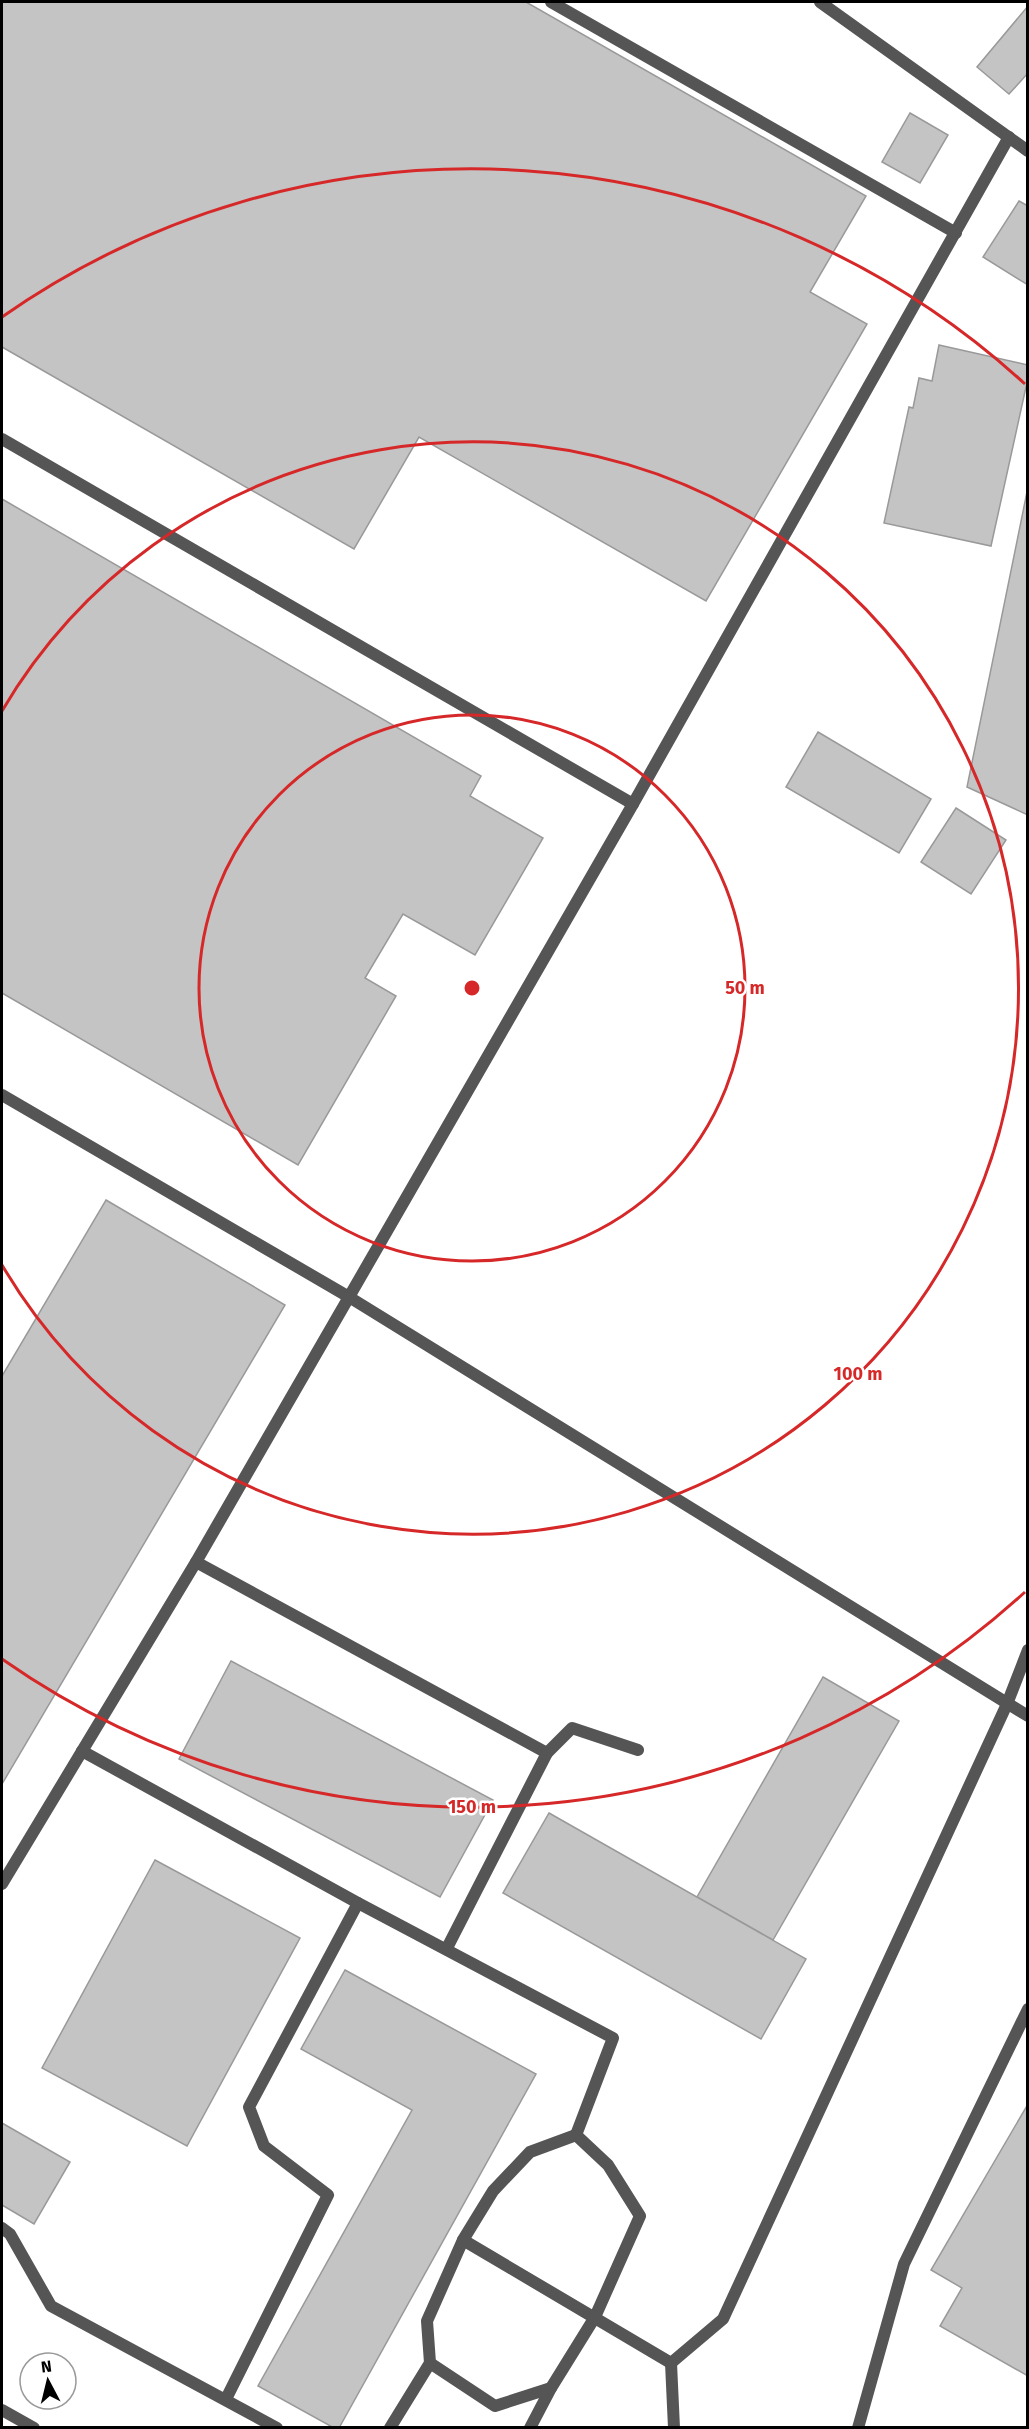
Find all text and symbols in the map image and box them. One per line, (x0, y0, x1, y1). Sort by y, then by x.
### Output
text: 50 m (725, 977, 765, 999)
centre of rings (462, 978, 482, 998)
text: 100 m (834, 1363, 882, 1385)
text: 150 m (448, 1796, 496, 1818)
north arrow (18, 2351, 78, 2411)
text: N (40, 2357, 53, 2377)

